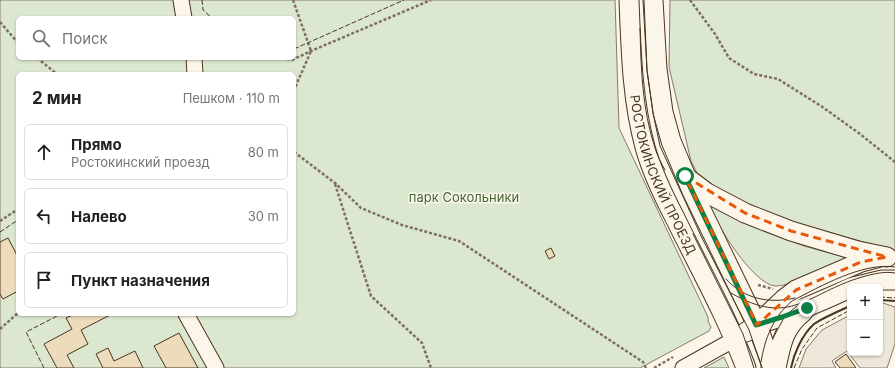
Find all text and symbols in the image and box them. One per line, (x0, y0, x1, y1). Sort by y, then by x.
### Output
search box (16, 16, 296, 60)
icon: search (30, 27, 52, 49)
text: Поиск (62, 29, 108, 48)
text: 2 мин (32, 88, 82, 108)
text: Пешком · 110 m (183, 90, 280, 106)
street label: РОСТОКИНСКИЙ ПРОЕЗД (627, 94, 700, 257)
text: Прямо (71, 135, 122, 154)
icon: ahead (33, 141, 55, 163)
text: 80 m (248, 144, 279, 160)
text: Ростокинский проезд (71, 154, 210, 170)
route start (676, 167, 694, 185)
park label: парк Сокольники (409, 189, 519, 205)
icon: left (33, 205, 55, 227)
text: Налево (71, 207, 127, 226)
text: 30 m (248, 208, 279, 224)
icon: arrive (33, 269, 55, 291)
text: Пункт назначения (71, 271, 210, 290)
map controls (847, 284, 883, 356)
button: + (847, 284, 883, 320)
route end (798, 299, 816, 317)
button: − (847, 320, 883, 356)

